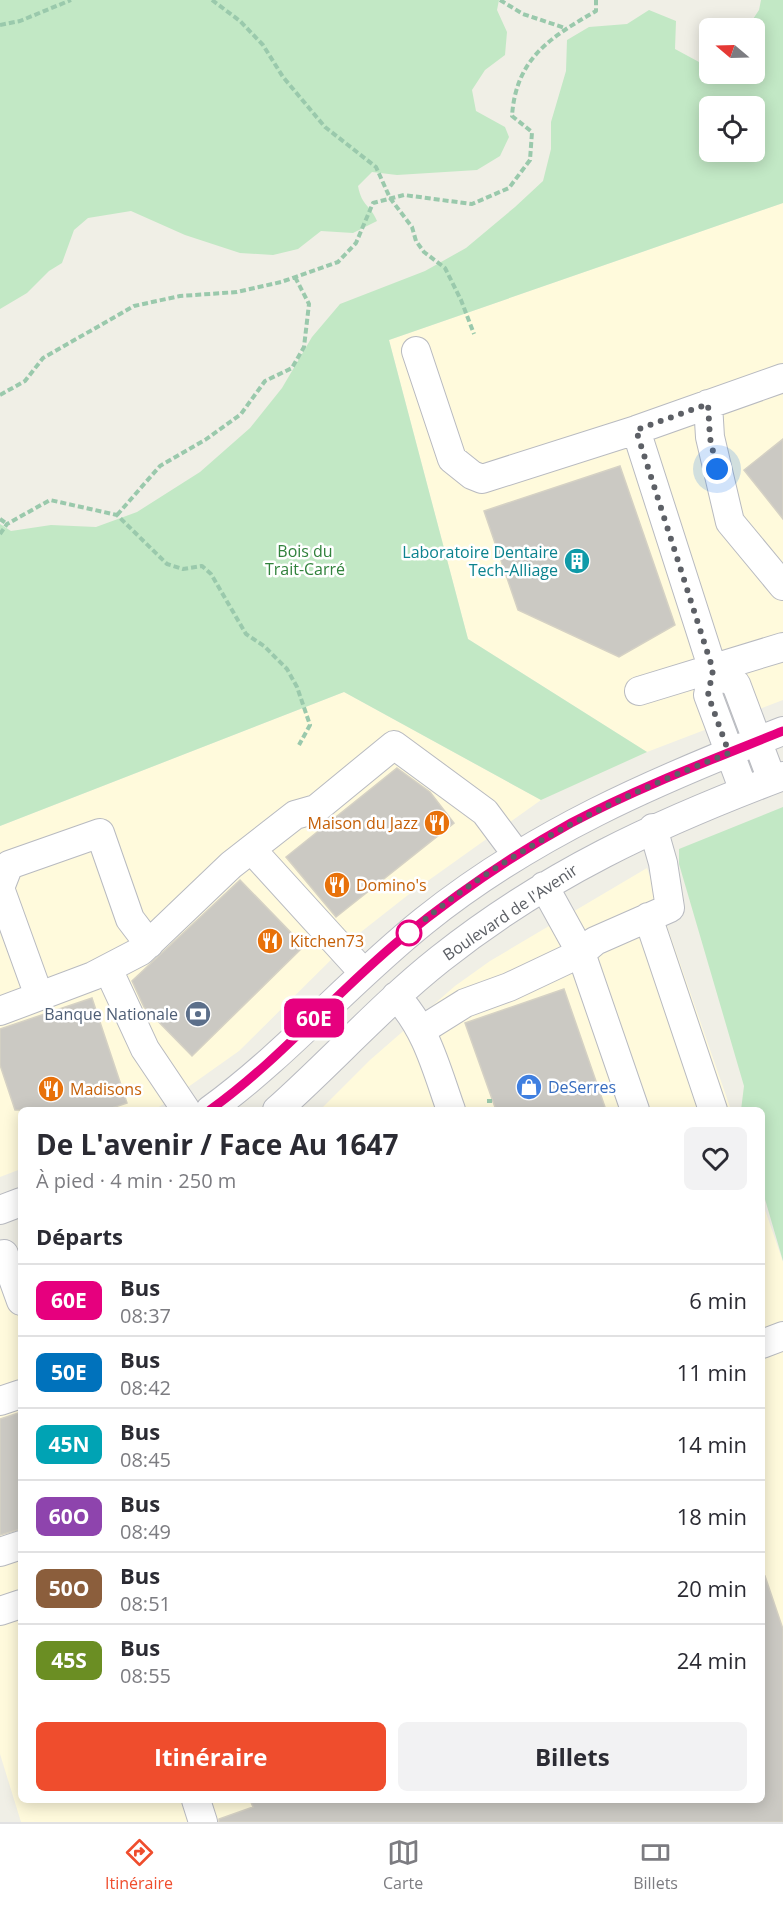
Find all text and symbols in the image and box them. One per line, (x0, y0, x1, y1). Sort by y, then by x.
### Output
north arrow (699, 18, 765, 84)
map controls (699, 18, 765, 162)
button: locate (699, 96, 765, 162)
your location (702, 454, 732, 484)
park label: Bois du Trait-Carré (265, 540, 345, 580)
place label: Laboratoire Dentaire Tech-Alliage (402, 541, 558, 581)
building icon: Laboratoire Dentaire Tech-Alliage (562, 546, 592, 576)
restaurant icon: Maison du Jazz (422, 808, 452, 838)
place label: Maison du Jazz (308, 812, 418, 834)
street label: Boulevard de l'Avenir (438, 858, 582, 965)
restaurant icon: Domino's (322, 870, 352, 900)
place label: Domino's (356, 874, 427, 896)
unlabelled marker (396, 920, 422, 946)
restaurant icon: Kitchen73 (255, 926, 285, 956)
place label: Kitchen73 (290, 930, 364, 952)
line badge: 60E (280, 998, 348, 1038)
bank icon: Banque Nationale (183, 999, 213, 1029)
place label: Banque Nationale (44, 1003, 178, 1025)
text: 60E (296, 1004, 332, 1032)
shop icon: DeSerres (514, 1072, 544, 1102)
restaurant icon: Madisons (36, 1074, 66, 1104)
place label: DeSerres (548, 1076, 616, 1098)
place label: Madisons (70, 1078, 142, 1100)
text: De L'avenir / Face Au 1647 (36, 1125, 399, 1163)
button: heart (684, 1127, 747, 1190)
text: À pied · 4 min · 250 m (36, 1167, 236, 1194)
text: Départs (36, 1221, 123, 1251)
text: Bus (120, 1272, 160, 1302)
text: 6 min (689, 1285, 747, 1315)
text: 60E (51, 1286, 87, 1314)
text: 08:37 (120, 1302, 171, 1329)
text: Bus (120, 1344, 160, 1374)
text: 11 min (677, 1357, 747, 1387)
text: 50E (51, 1358, 87, 1386)
text: 08:42 (120, 1374, 171, 1401)
text: Bus (120, 1416, 160, 1446)
text: 14 min (677, 1429, 747, 1459)
text: 45N (48, 1430, 90, 1458)
text: 08:45 (120, 1446, 171, 1473)
text: Bus (120, 1488, 160, 1518)
text: 18 min (677, 1501, 747, 1531)
text: 60O (49, 1502, 89, 1530)
text: 08:49 (120, 1518, 171, 1545)
text: Bus (120, 1560, 160, 1590)
text: 20 min (677, 1573, 747, 1603)
text: 50O (49, 1574, 89, 1602)
text: 08:51 (120, 1590, 171, 1617)
text: Bus (120, 1632, 160, 1662)
text: 24 min (677, 1645, 747, 1675)
text: 45S (51, 1646, 87, 1674)
text: 08:55 (120, 1662, 171, 1689)
button: Itinéraire (36, 1722, 386, 1791)
button: Billets (398, 1722, 747, 1791)
tab: Itinéraire (105, 1836, 173, 1894)
tab: Carte (383, 1836, 423, 1894)
tab: Billets (633, 1836, 678, 1894)

